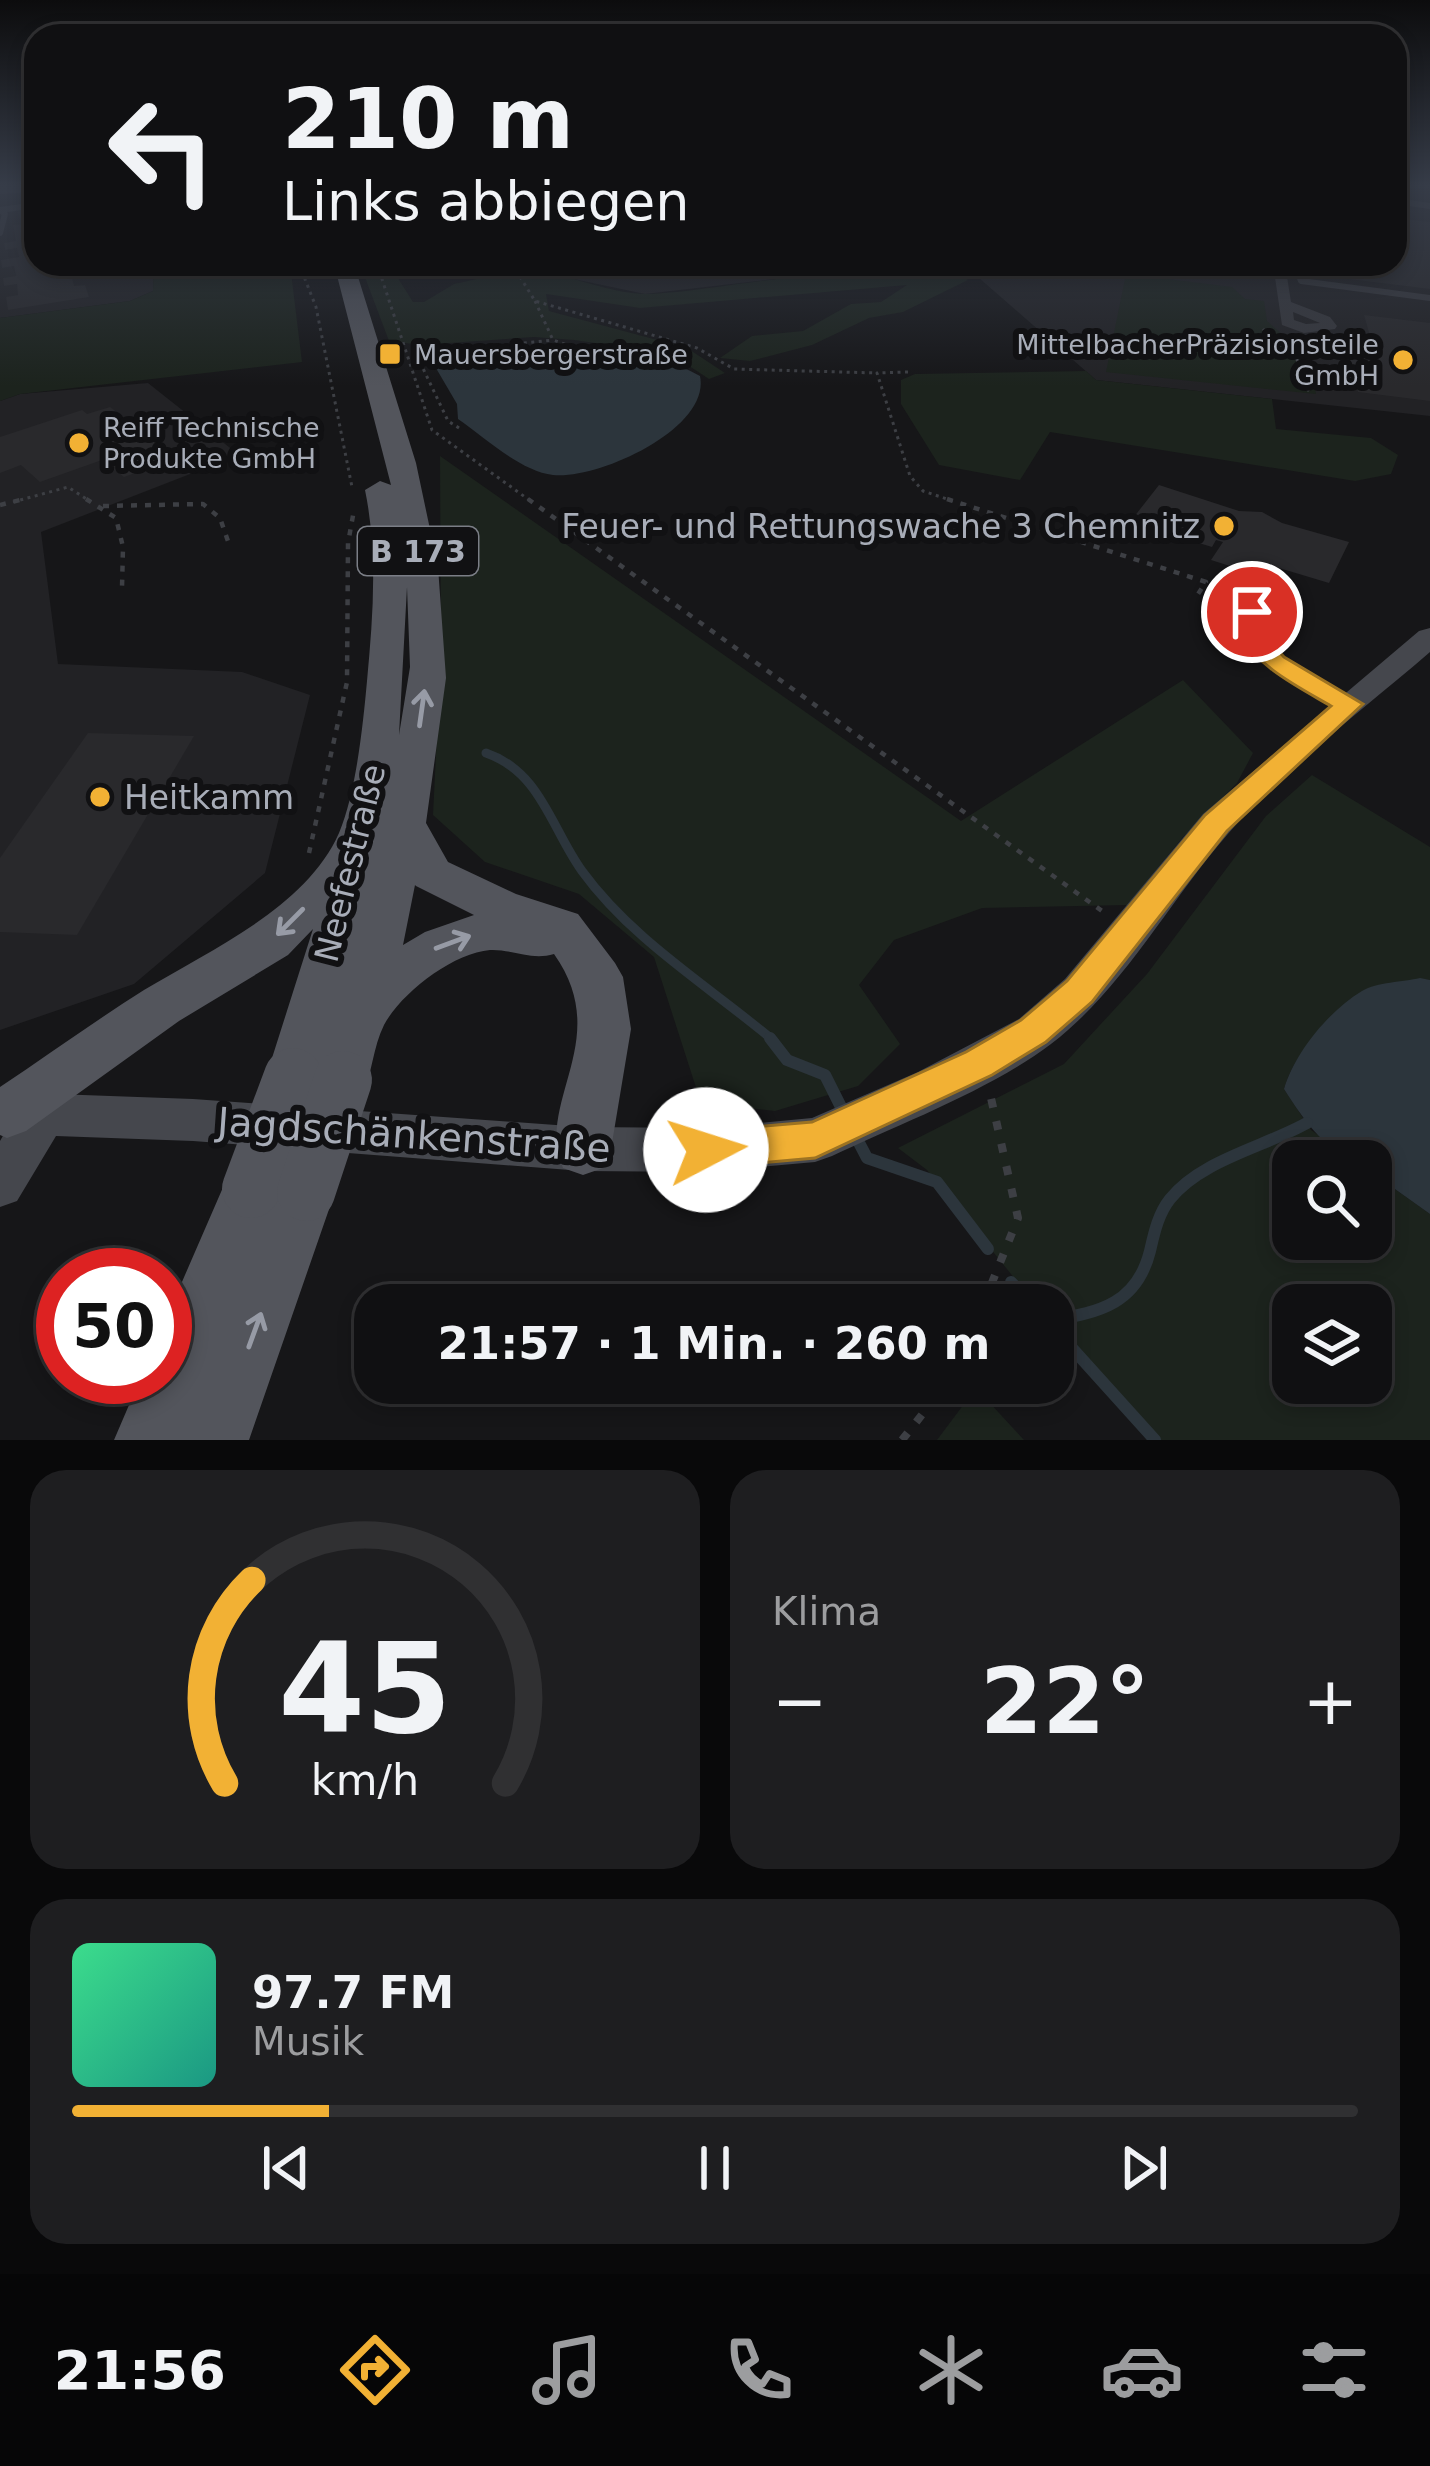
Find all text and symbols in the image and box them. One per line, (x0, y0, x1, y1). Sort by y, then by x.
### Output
text: 210 m (282, 70, 574, 168)
icon: left (84, 72, 240, 228)
text: Links abbiegen (282, 170, 689, 233)
place label: MittelbacherPräzisionsteile GmbH (1016, 329, 1379, 391)
place label: Mauersbergerstraße (414, 339, 688, 370)
marker: Mauersbergerstraße (377, 341, 403, 367)
marker: MittelbacherPräzisionsteile GmbH (1390, 347, 1416, 373)
place label: Reiff Technische Produkte GmbH (103, 412, 320, 474)
marker: Reiff Technische Produkte GmbH (66, 430, 92, 456)
place label: Feuer- und Rettungswache 3 Chemnitz (561, 507, 1200, 546)
marker: Feuer- und Rettungswache 3 Chemnitz (1211, 513, 1237, 539)
road number: B 173 (358, 527, 478, 575)
pin (1201, 561, 1303, 663)
icon: arrive (1219, 579, 1285, 645)
one-way arrow (411, 689, 434, 728)
street label: Neefestraße (307, 760, 393, 966)
place label: Heitkamm (124, 778, 294, 817)
marker: Heitkamm (87, 784, 113, 810)
one-way arrow (276, 908, 305, 936)
one-way arrow (434, 930, 471, 951)
position arrow (643, 1087, 769, 1213)
street label: Jagdschänkenstraße (213, 1099, 612, 1171)
map controls (1272, 1140, 1392, 1404)
button: search (1272, 1140, 1392, 1260)
speed limit sign: 50 (36, 1248, 192, 1404)
button: layers (1272, 1284, 1392, 1404)
one-way arrow (246, 1312, 267, 1349)
text: 21:57 · 1 Min. · 260 m (438, 1317, 990, 1370)
text: Klima (772, 1589, 881, 1634)
text: 45 (278, 1616, 452, 1761)
text: 22° (980, 1649, 1150, 1754)
text: − (772, 1663, 827, 1740)
text: + (1303, 1663, 1358, 1740)
text: km/h (311, 1754, 419, 1804)
text: 97.7 FM (252, 1966, 454, 2019)
text: Musik (252, 2019, 364, 2064)
icon: previous (253, 2135, 319, 2201)
icon: pause (682, 2135, 748, 2201)
icon: next (1111, 2135, 1177, 2201)
icon: directions (333, 2328, 417, 2412)
icon: music (525, 2328, 609, 2412)
icon: phone (717, 2328, 801, 2412)
icon: climate (909, 2328, 993, 2412)
icon: car (1100, 2328, 1184, 2412)
icon: filters (1292, 2328, 1376, 2412)
text: 21:56 (54, 2339, 226, 2402)

